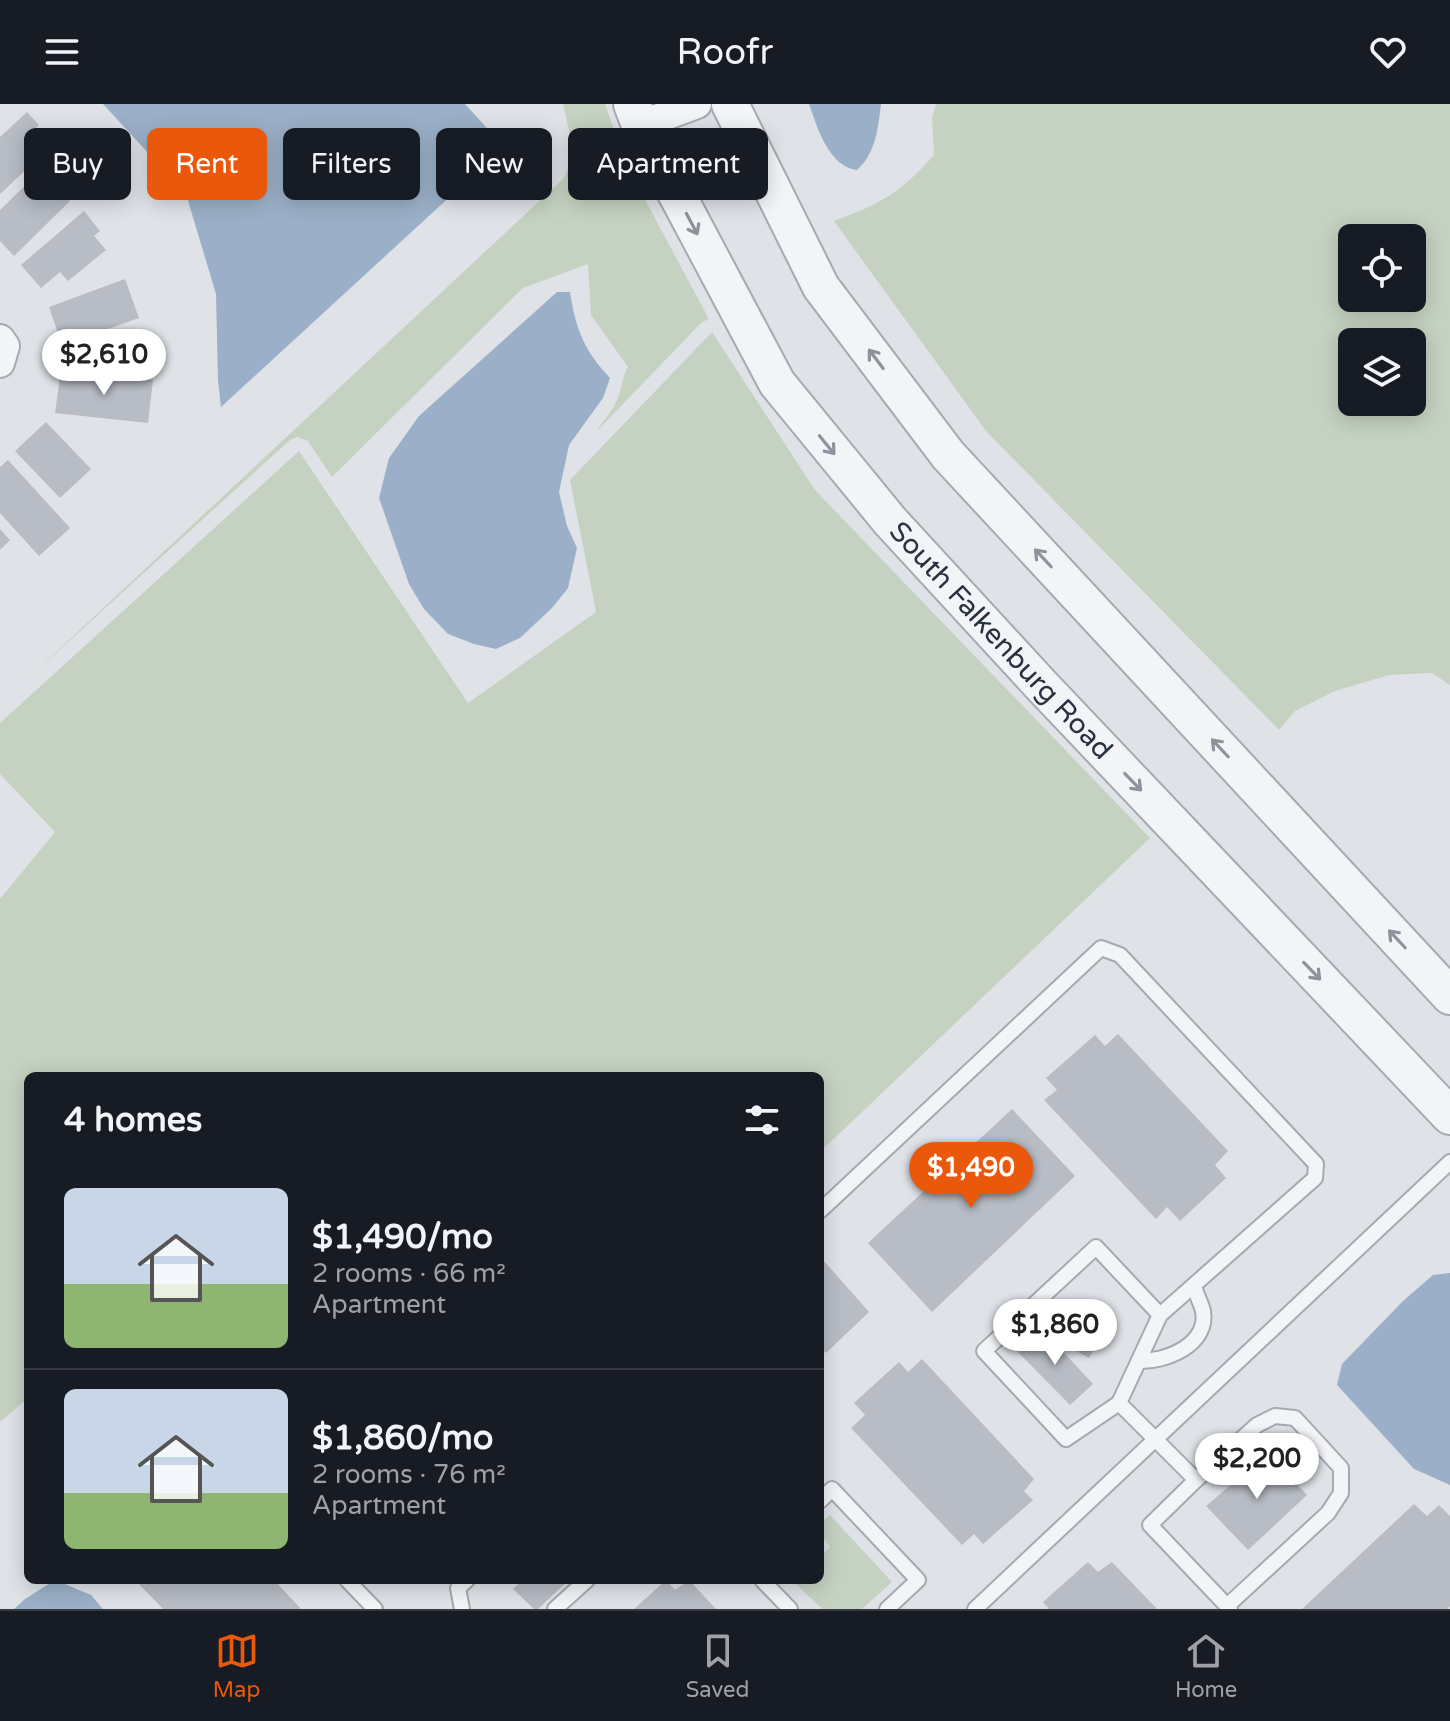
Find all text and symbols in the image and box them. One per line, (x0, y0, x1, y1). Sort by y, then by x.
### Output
icon: menu (40, 30, 84, 74)
icon: heart (1366, 30, 1410, 74)
text: Roofr (677, 31, 773, 74)
chip: Buy (24, 128, 131, 200)
chip: Rent (147, 128, 267, 200)
chip: Filters (283, 128, 420, 200)
chip: New (436, 128, 552, 200)
chip: Apartment (568, 128, 768, 200)
one-way arrow (685, 211, 700, 235)
map controls (1338, 224, 1426, 416)
button: locate (1338, 224, 1426, 312)
button: layers (1338, 328, 1426, 416)
pin: $2,610 (39, 329, 169, 397)
text: $2,610 (60, 339, 148, 370)
one-way arrow (867, 349, 884, 370)
one-way arrow (818, 434, 836, 454)
street label: South Falkenburg Road (882, 515, 1120, 767)
one-way arrow (1035, 548, 1053, 568)
one-way arrow (1212, 739, 1230, 759)
one-way arrow (1123, 772, 1142, 792)
one-way arrow (1387, 929, 1406, 949)
one-way arrow (1302, 961, 1321, 980)
icon: filters (740, 1098, 784, 1142)
text: 4 homes (64, 1100, 202, 1141)
pin: $1,490 (906, 1142, 1036, 1210)
text: $1,490 (927, 1152, 1015, 1183)
text: $1,490/mo (312, 1217, 493, 1258)
icon: home (128, 1220, 224, 1316)
text: 2 rooms · 66 m² (312, 1258, 506, 1289)
text: Apartment (312, 1289, 446, 1320)
pin: $1,860 (990, 1299, 1120, 1367)
text: $1,860 (1011, 1309, 1099, 1340)
text: $1,860/mo (312, 1418, 493, 1459)
icon: home (128, 1421, 224, 1517)
pin: $2,200 (1192, 1433, 1322, 1501)
text: $2,200 (1213, 1443, 1301, 1474)
text: 2 rooms · 76 m² (312, 1459, 506, 1490)
text: Apartment (312, 1490, 446, 1521)
tab: Map (213, 1629, 260, 1703)
tab: Saved (686, 1629, 749, 1703)
tab: Home (1175, 1629, 1237, 1703)

